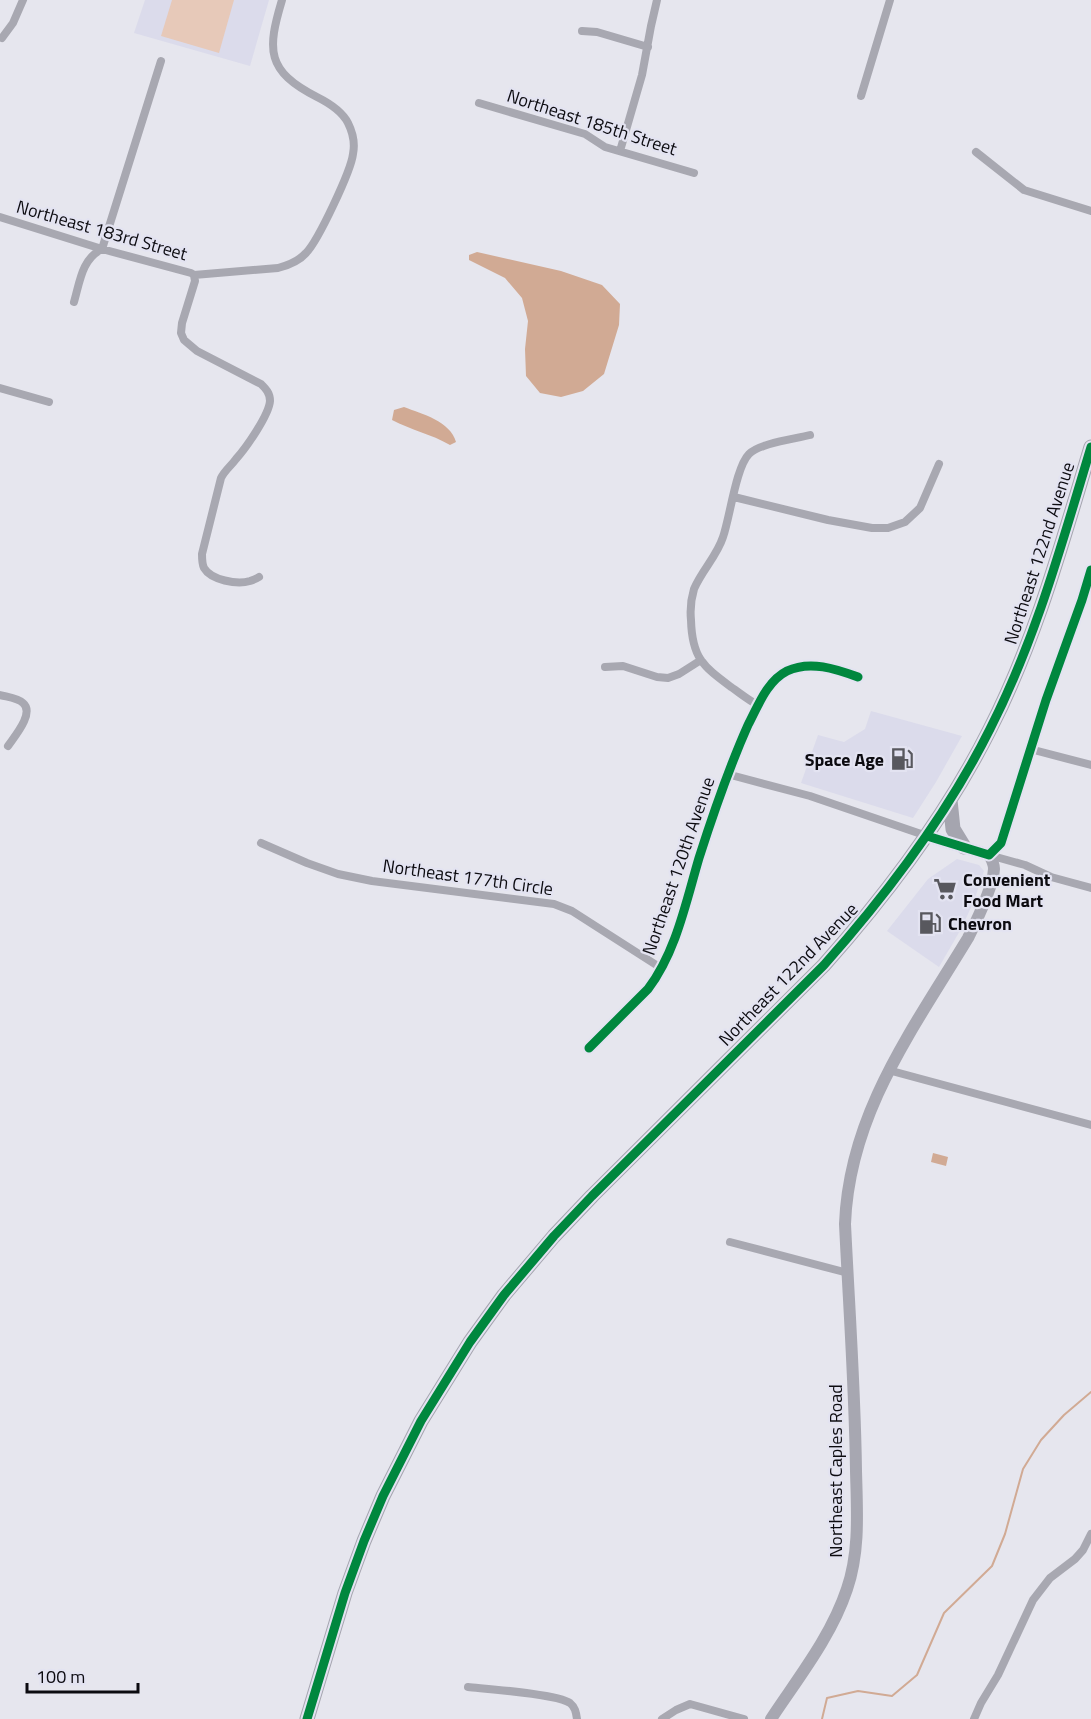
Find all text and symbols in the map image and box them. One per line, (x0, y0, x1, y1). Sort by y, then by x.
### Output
street label: Northeast 185th Street (504, 82, 681, 162)
street label: Northeast 183rd Street (13, 193, 191, 268)
street label: Northeast 122nd Avenue (997, 458, 1081, 648)
place label: Space Age (805, 746, 884, 773)
fuel station icon: Space Age (889, 746, 915, 772)
street label: Northeast 120th Avenue (635, 773, 721, 959)
street label: Northeast 177th Circle (381, 852, 555, 902)
place label: Convenient Food Mart (963, 866, 1051, 914)
supermarket icon: Convenient Food Mart (932, 876, 958, 902)
street label: Northeast 122nd Avenue (712, 896, 864, 1052)
fuel station icon: Chevron (917, 910, 943, 936)
place label: Chevron (948, 910, 1012, 937)
street label: Northeast Caples Road (822, 1384, 849, 1558)
scale bar (27, 1656, 138, 1694)
text: 100 m (36, 1663, 85, 1690)

